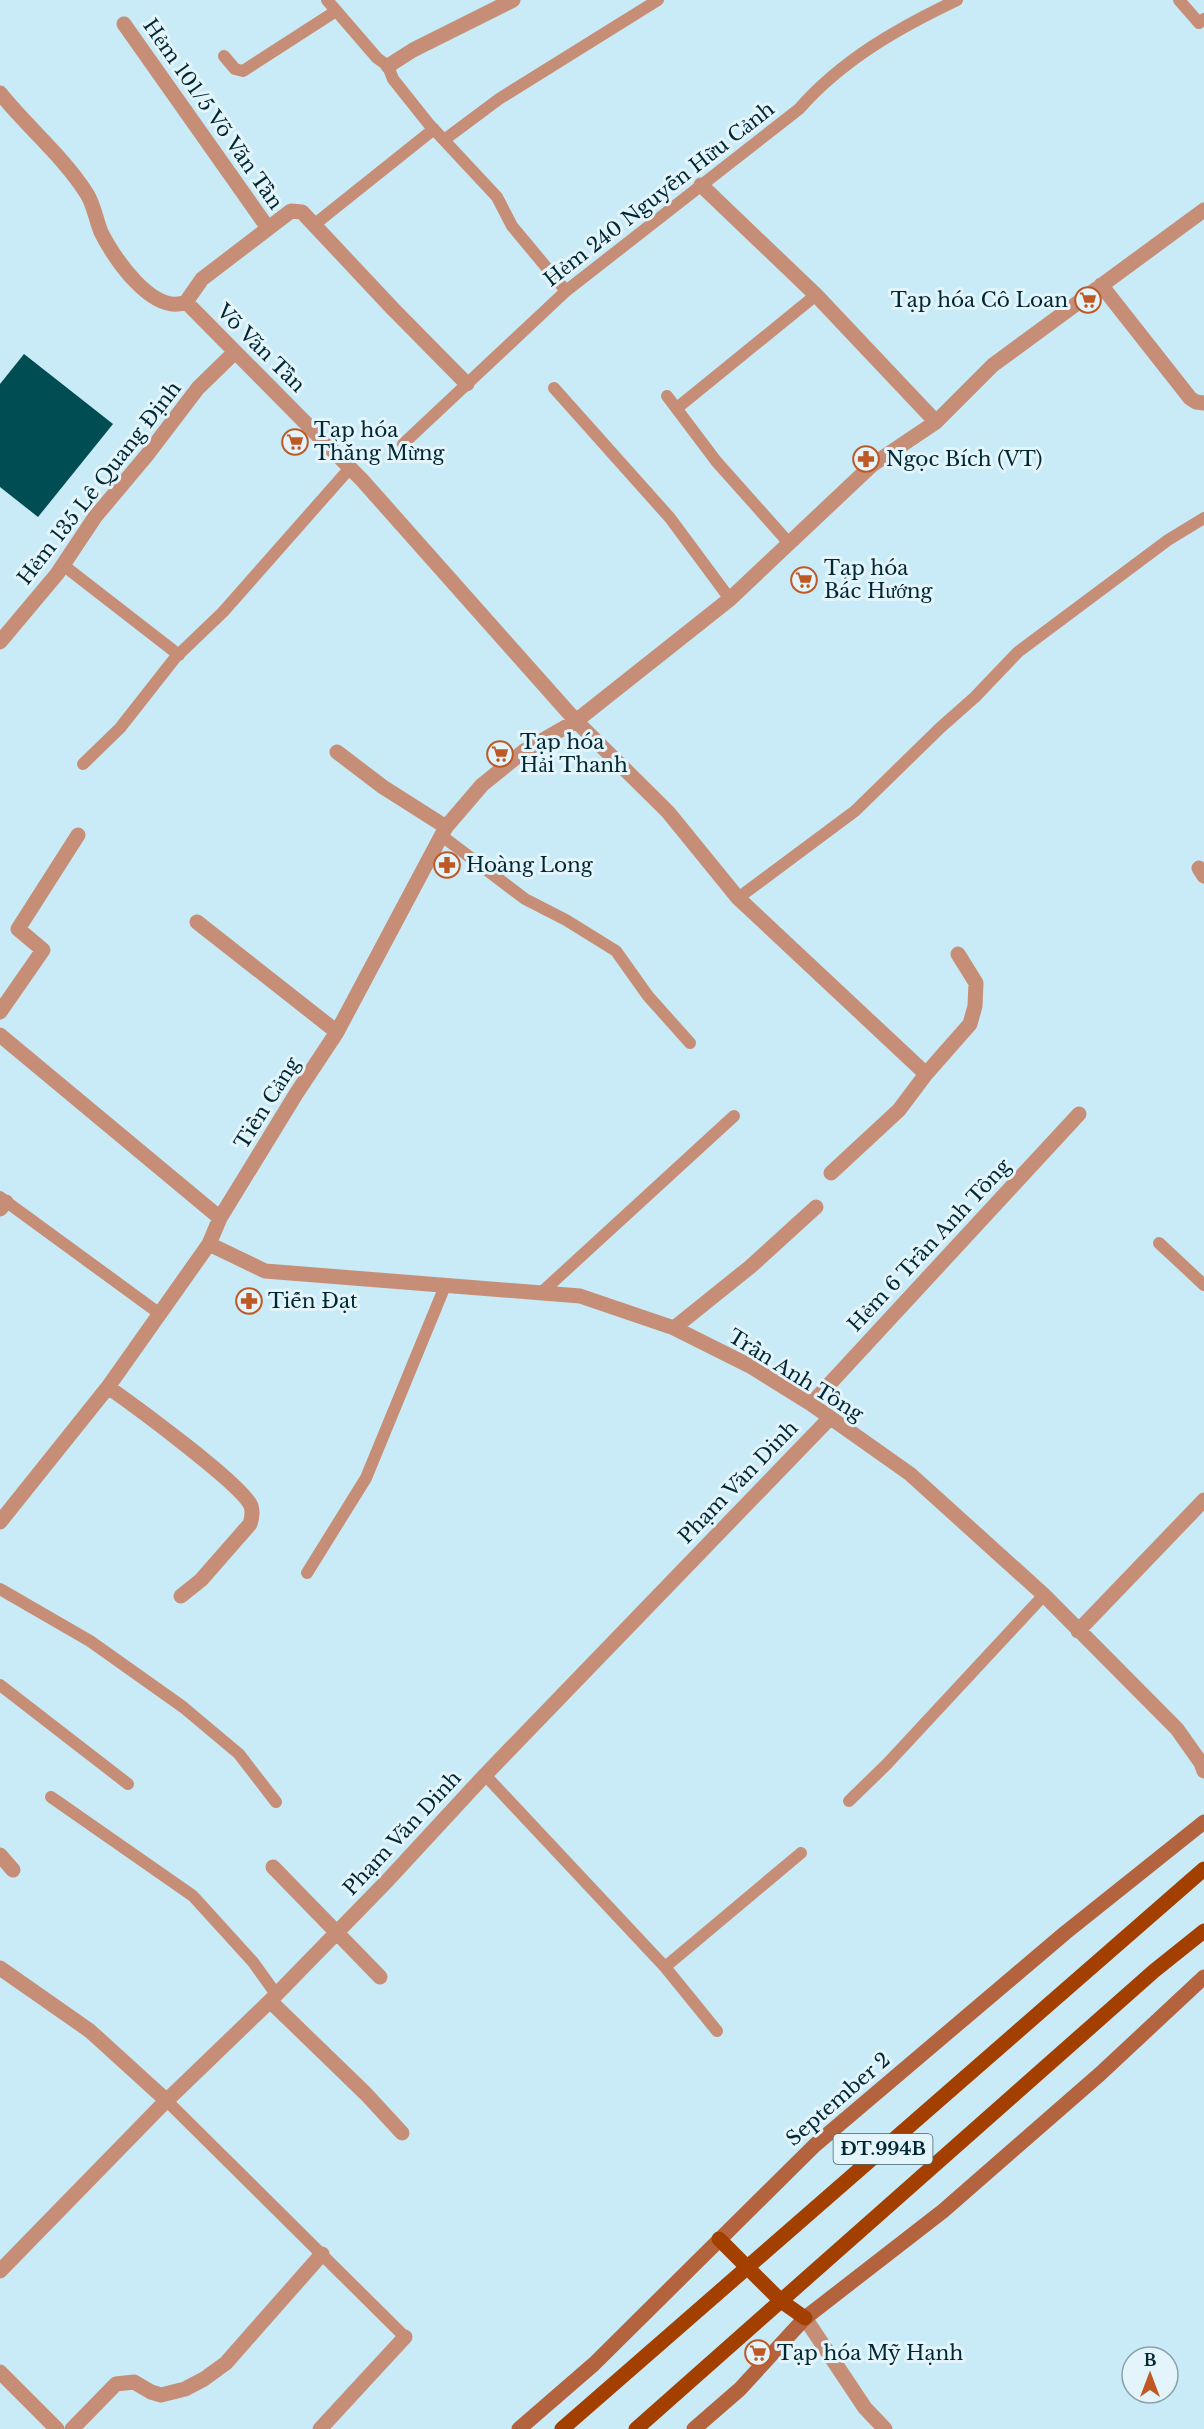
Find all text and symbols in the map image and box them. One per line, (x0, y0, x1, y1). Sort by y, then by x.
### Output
street label: Hẻm 101/5 Võ Văn Tần (138, 14, 288, 214)
street label: Hẻm 240 Nguyễn Hữu Cảnh (539, 96, 779, 291)
supermarket icon: Tạp hóa Cô Loan (1073, 285, 1103, 315)
place label: Tạp hóa Cô Loan (891, 288, 1068, 312)
street label: Võ Văn Tần (211, 298, 310, 397)
street label: Hẻm 135 Lê Quang Định (12, 376, 186, 589)
place label: Tạp hóa Thắng Mừng (314, 418, 446, 465)
supermarket icon: Tạp hóa Thắng Mừng (280, 427, 310, 457)
pharmacy icon: Ngọc Bích (VT) (851, 444, 881, 474)
place label: Ngọc Bích (VT) (886, 447, 1042, 471)
place label: Tạp hóa Bác Hướng (824, 556, 934, 603)
supermarket icon: Tạp hóa Bác Hướng (789, 565, 819, 595)
place label: Tạp hóa Hải Thanh (520, 730, 628, 777)
supermarket icon: Tạp hóa Hải Thanh (485, 739, 515, 769)
pharmacy icon: Hoàng Long (432, 850, 462, 880)
place label: Hoàng Long (466, 853, 594, 877)
street label: Tiền Cảng (229, 1052, 305, 1153)
street label: Hẻm 6 Trần Anh Tông (843, 1153, 1016, 1336)
pharmacy icon: Tiến Đạt (234, 1286, 264, 1316)
place label: Tiến Đạt (268, 1289, 358, 1313)
street label: Trần Anh Tông (724, 1324, 869, 1427)
street label: Phạm Văn Dinh (673, 1415, 803, 1548)
street label: Phạm Văn Dinh (338, 1766, 466, 1900)
street label: September 2 (781, 2047, 895, 2151)
road number: ĐT.994B (834, 2134, 932, 2164)
supermarket icon: Tạp hóa Mỹ Hạnh (743, 2338, 773, 2368)
place label: Tạp hóa Mỹ Hạnh (777, 2341, 963, 2365)
north arrow (1120, 2345, 1180, 2405)
text: B (1144, 2350, 1157, 2370)

